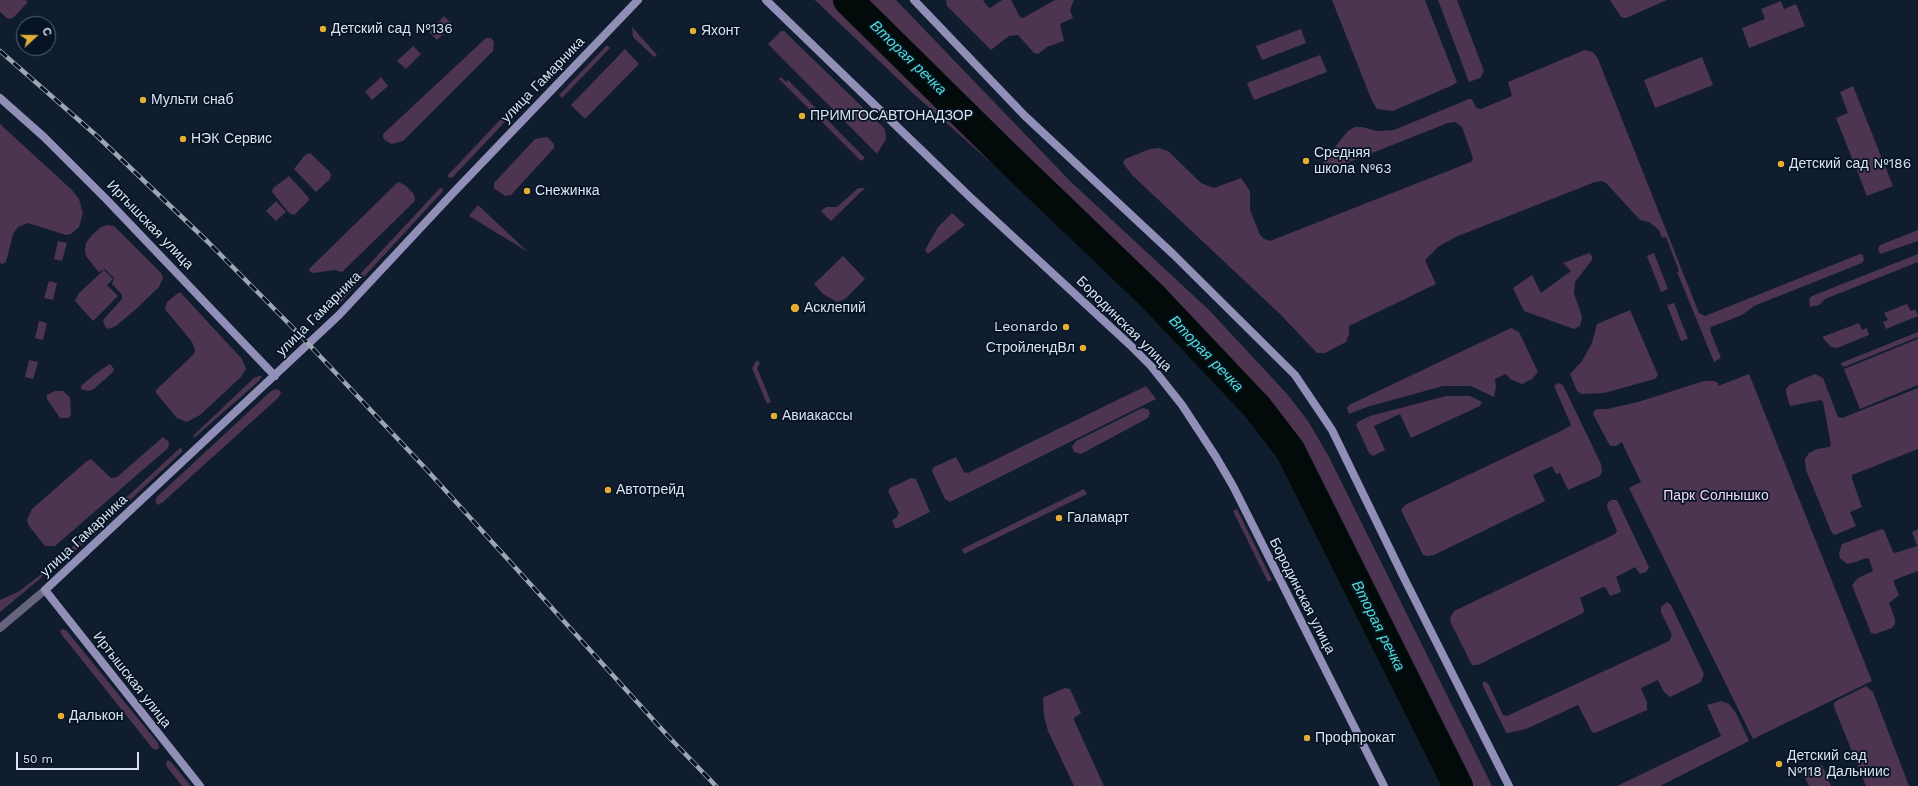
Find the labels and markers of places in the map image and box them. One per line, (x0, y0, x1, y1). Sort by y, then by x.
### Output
place label: Детский сад №136 (331, 21, 453, 37)
place label: Яхонт (701, 23, 740, 39)
marker: Детский сад №136 (318, 24, 328, 34)
marker: Яхонт (688, 26, 698, 36)
place label: Мульти снаб (151, 92, 233, 108)
marker: Мульти снаб (138, 95, 148, 105)
place label: ПРИМГОСАВТОНАДЗОР (810, 108, 973, 124)
marker: ПРИМГОСАВТОНАДЗОР (797, 111, 807, 121)
place label: НЭК Сервис (191, 131, 272, 147)
marker: НЭК Сервис (178, 134, 188, 144)
place label: Средняя школа №63 (1314, 145, 1392, 178)
marker: Средняя школа №63 (1301, 156, 1311, 166)
place label: Детский сад №186 (1789, 156, 1911, 172)
marker: Детский сад №186 (1776, 159, 1786, 169)
place label: Снежинка (535, 183, 600, 199)
marker: Снежинка (522, 186, 532, 196)
place label: Асклепий (804, 300, 866, 316)
marker: Асклепий (789, 302, 801, 314)
place label: Leonardo (994, 319, 1058, 335)
marker: Leonardo (1061, 322, 1071, 332)
place label: СтройлендВл (986, 340, 1075, 356)
marker: СтройлендВл (1078, 343, 1088, 353)
place label: Авиакассы (782, 408, 853, 424)
marker: Авиакассы (769, 411, 779, 421)
place label: Автотрейд (616, 482, 684, 498)
marker: Автотрейд (603, 485, 613, 495)
place label: Галамарт (1067, 510, 1129, 526)
marker: Галамарт (1054, 513, 1064, 523)
place label: Далькон (69, 708, 124, 724)
marker: Далькон (56, 711, 66, 721)
place label: Профпрокат (1315, 730, 1396, 746)
marker: Профпрокат (1302, 733, 1312, 743)
place label: Детский сад №118 Дальниис (1787, 748, 1890, 780)
marker: Детский сад №118 Дальниис (1774, 759, 1784, 769)

